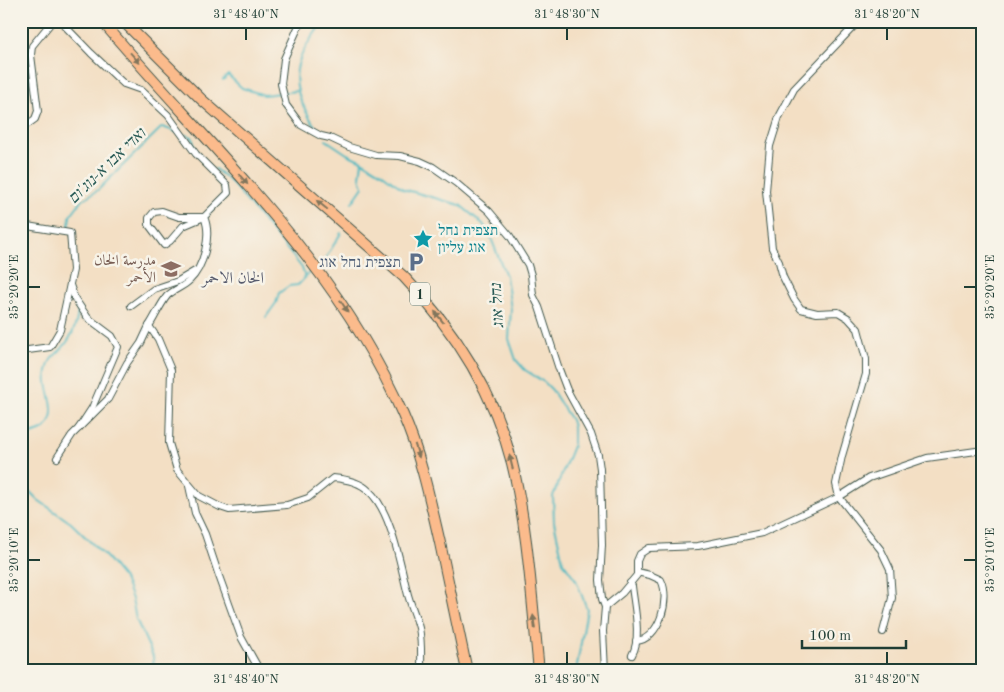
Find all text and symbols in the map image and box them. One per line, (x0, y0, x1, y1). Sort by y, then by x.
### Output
text: 31°48'40"N (213, 9, 279, 21)
text: 31°48'30"N (534, 9, 600, 21)
text: 31°48'20"N (854, 9, 920, 21)
one-way arrow (129, 51, 141, 63)
water label: ואדי אבו א-נוג'ום (66, 125, 150, 207)
one-way arrow (237, 172, 249, 184)
one-way arrow (316, 199, 329, 210)
place label: תצפית נחל אוג עליון (438, 223, 498, 256)
place icon: תצפית נחל אוג עליון (412, 228, 434, 250)
parking icon: תצפית נחל אוג (405, 251, 427, 273)
place label: مدرسة الخان الأحمر (94, 254, 156, 287)
text: 35°20'20"E (8, 255, 21, 319)
place label: תצפית נחל אוג (319, 255, 401, 271)
text: 35°20'20"E (984, 255, 997, 319)
school or university icon: مدرسة الخان الأحمر (160, 258, 182, 280)
district label: الخان الاحمر (200, 271, 264, 288)
road number: 1 (410, 282, 430, 306)
water label: נחל אוג (488, 282, 507, 329)
one-way arrow (339, 299, 349, 313)
one-way arrow (434, 311, 445, 324)
one-way arrow (413, 444, 421, 459)
one-way arrow (507, 454, 515, 469)
text: 35°20'10"E (8, 528, 21, 592)
text: 35°20'10"E (984, 528, 997, 592)
one-way arrow (530, 614, 538, 630)
scale bar (802, 617, 905, 649)
text: 100 m (809, 629, 851, 644)
text: 31°48'40"N (213, 674, 279, 686)
text: 31°48'30"N (534, 674, 600, 686)
text: 31°48'20"N (854, 674, 920, 686)

